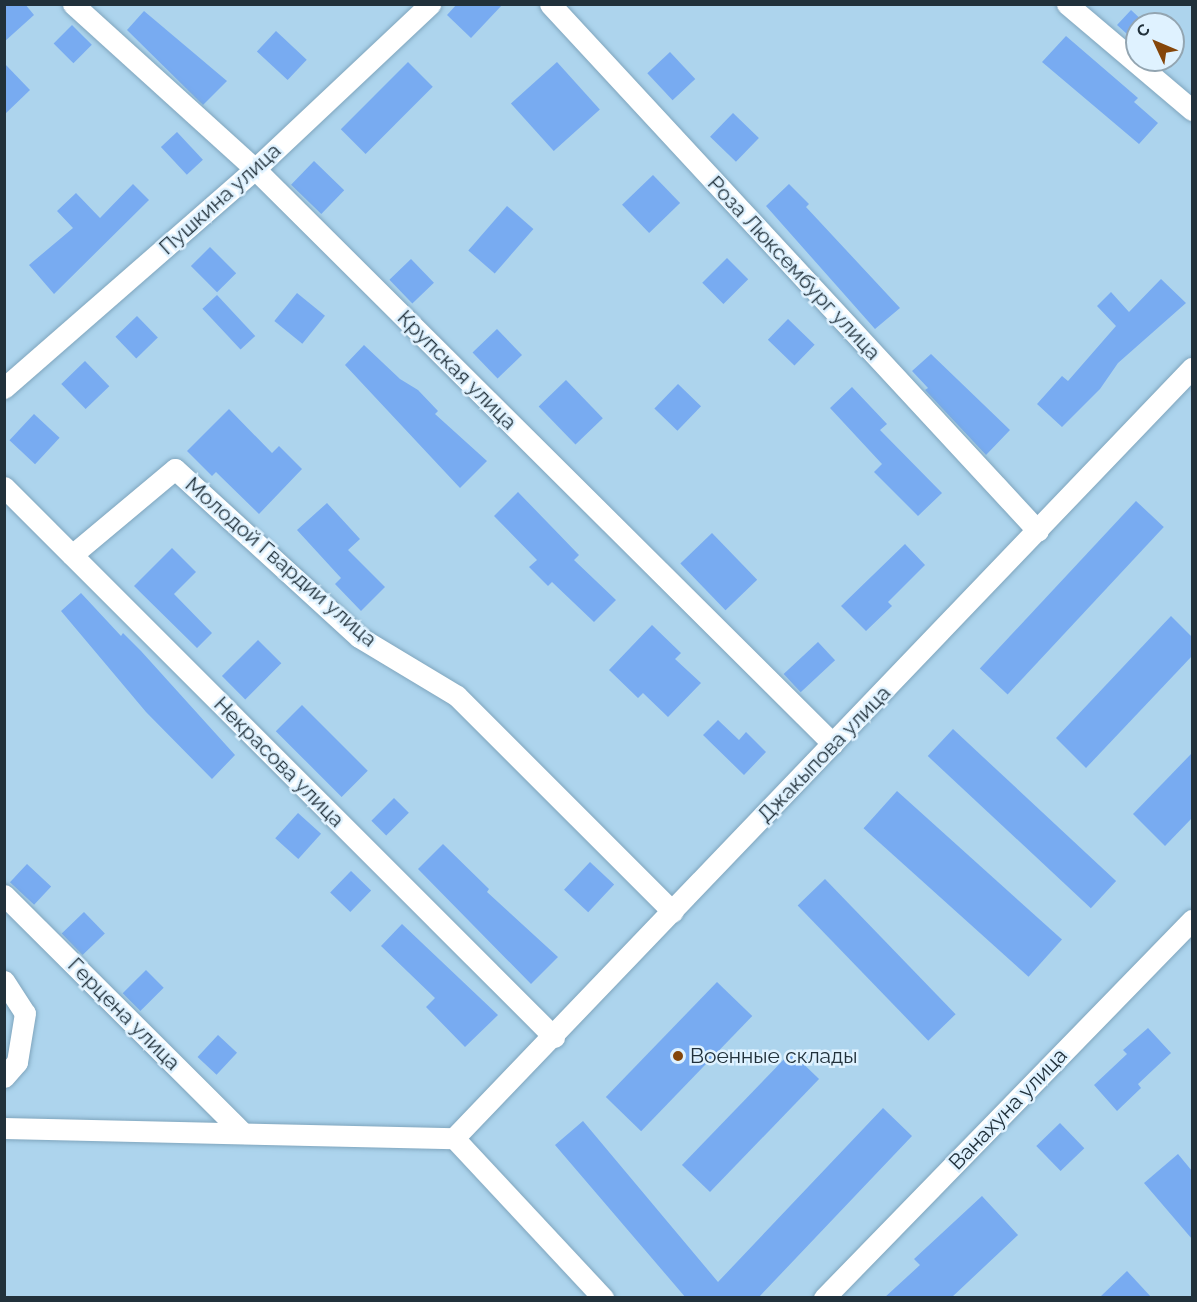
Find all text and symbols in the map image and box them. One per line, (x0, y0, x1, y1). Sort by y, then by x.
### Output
north arrow (1125, 12, 1185, 72)
text: С (1132, 20, 1154, 41)
street label: Пушкина улица (154, 138, 286, 260)
street label: Роза Люксембург улица (702, 171, 886, 365)
street label: Крупская улица (392, 305, 522, 435)
street label: Молодой Гвардии улица (180, 472, 382, 652)
street label: Джакыпова улица (752, 680, 896, 828)
street label: Некрасова улица (208, 691, 350, 833)
street label: Герцена улица (62, 952, 186, 1076)
place label: Военные склады (690, 1043, 857, 1069)
street label: Ванахуна улица (944, 1043, 1072, 1175)
marker: Военные склады (671, 1049, 685, 1063)

